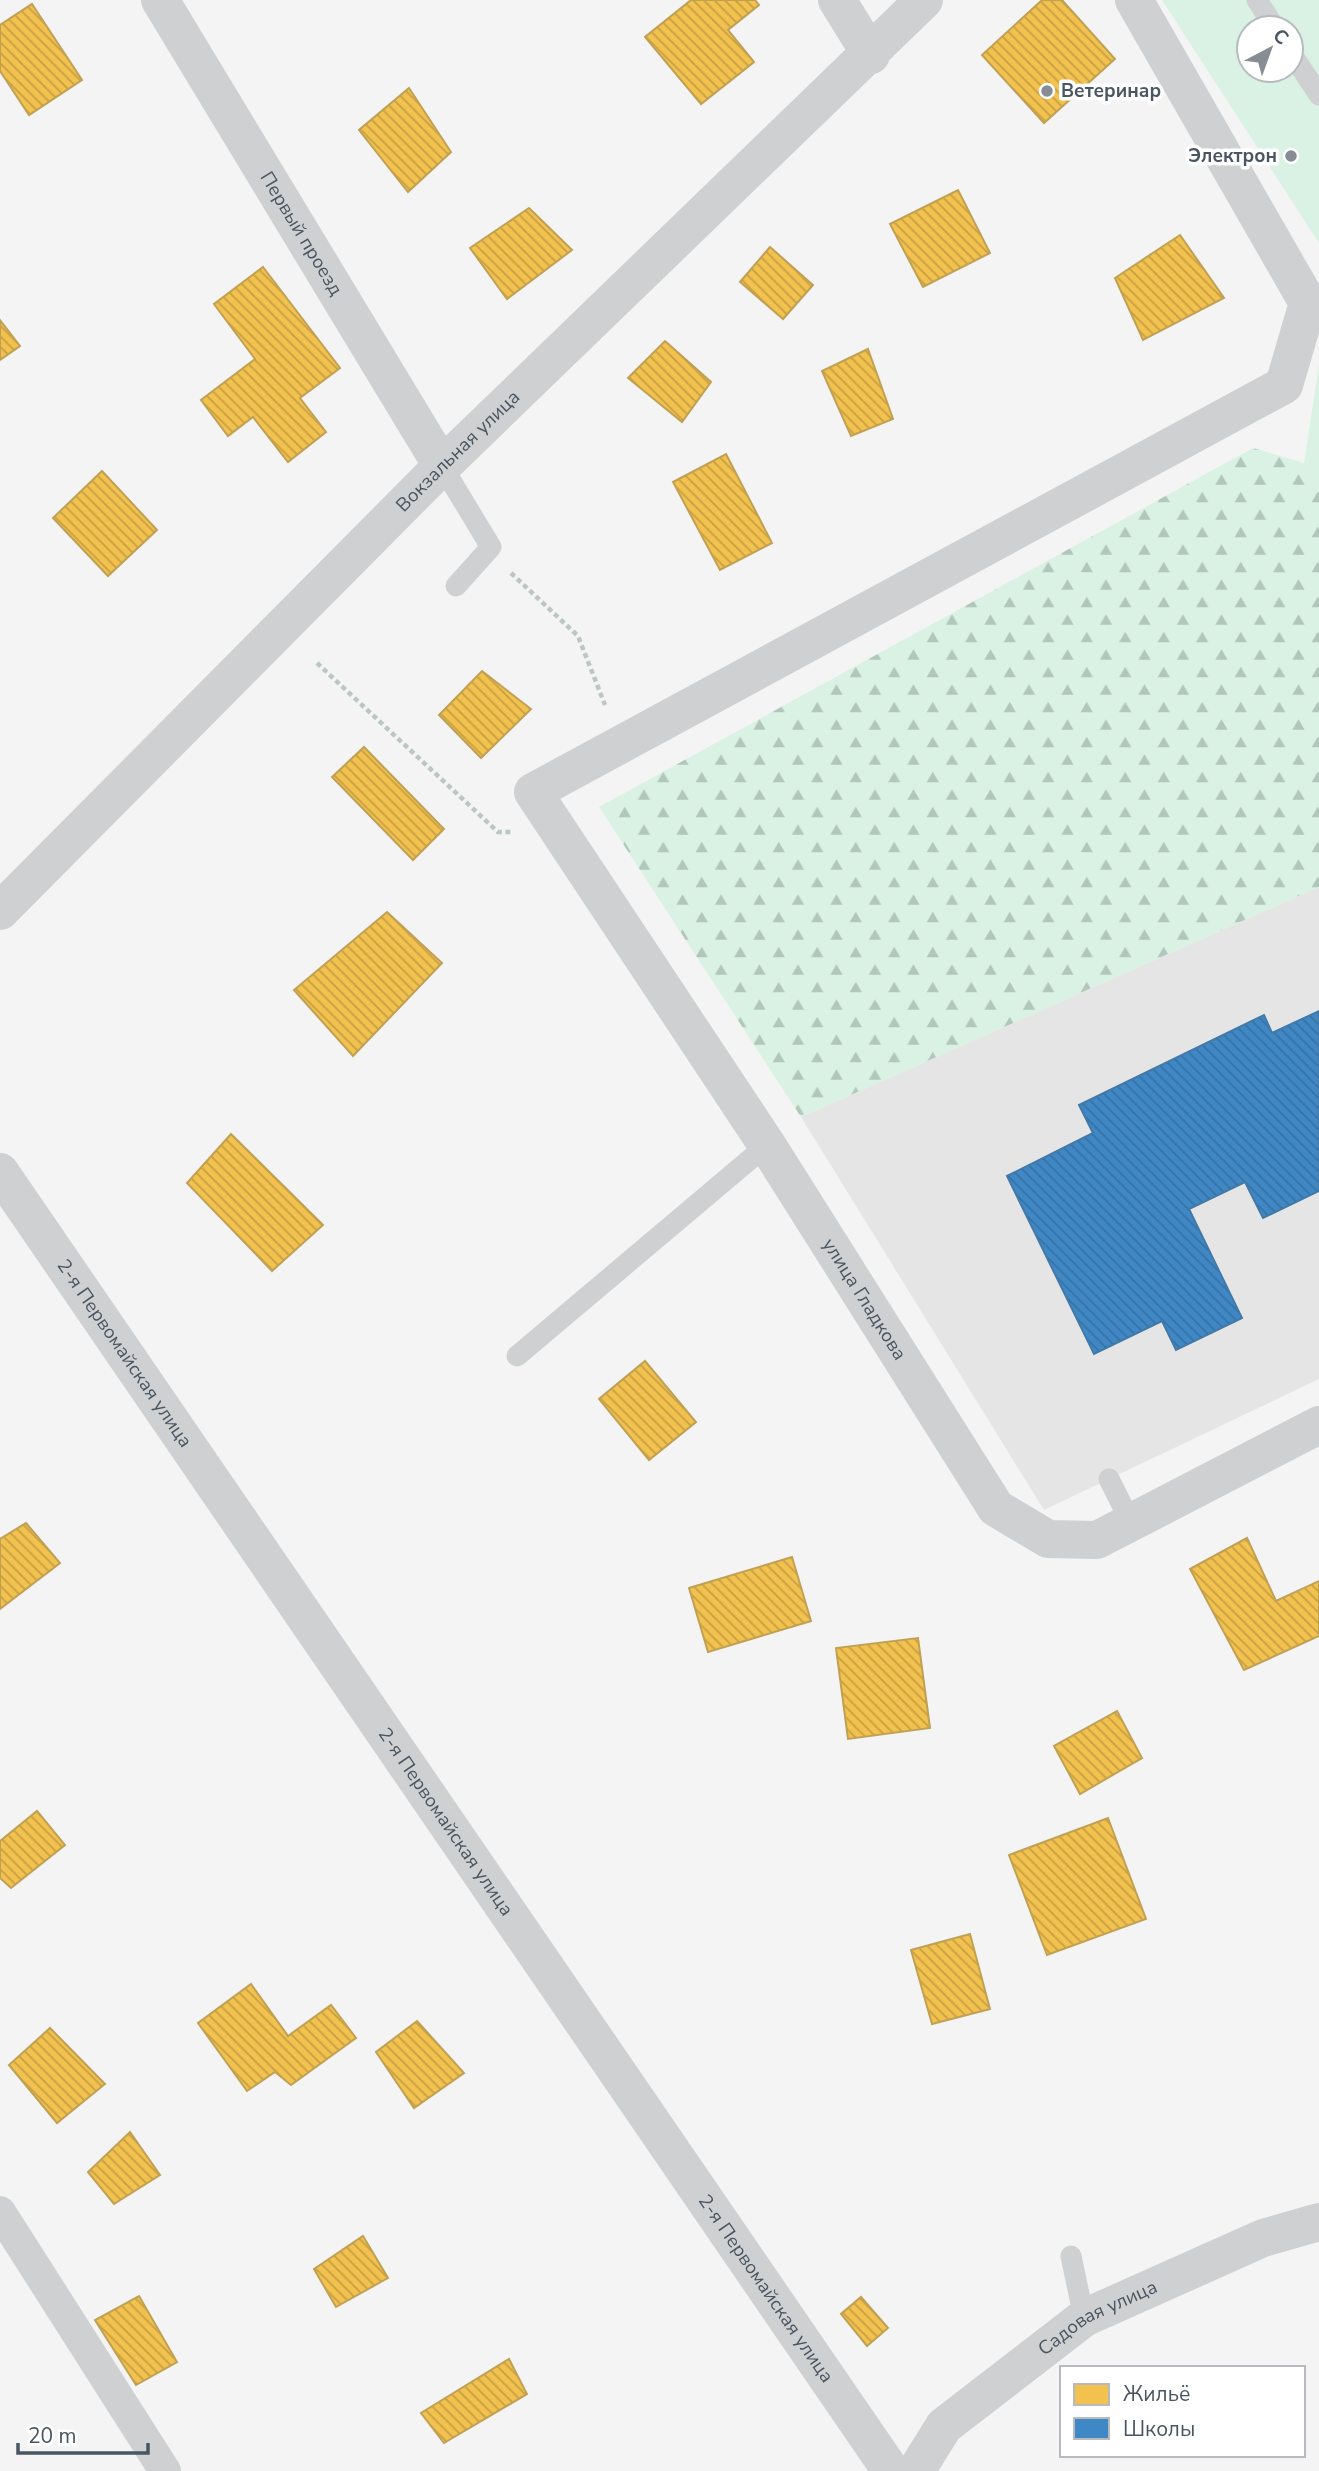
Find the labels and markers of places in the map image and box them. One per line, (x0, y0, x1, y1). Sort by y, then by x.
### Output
place label: Ветеринар (1061, 78, 1161, 104)
marker: Ветеринар (1039, 83, 1055, 99)
place label: Электрон (1188, 143, 1277, 169)
marker: Электрон (1283, 148, 1299, 164)

